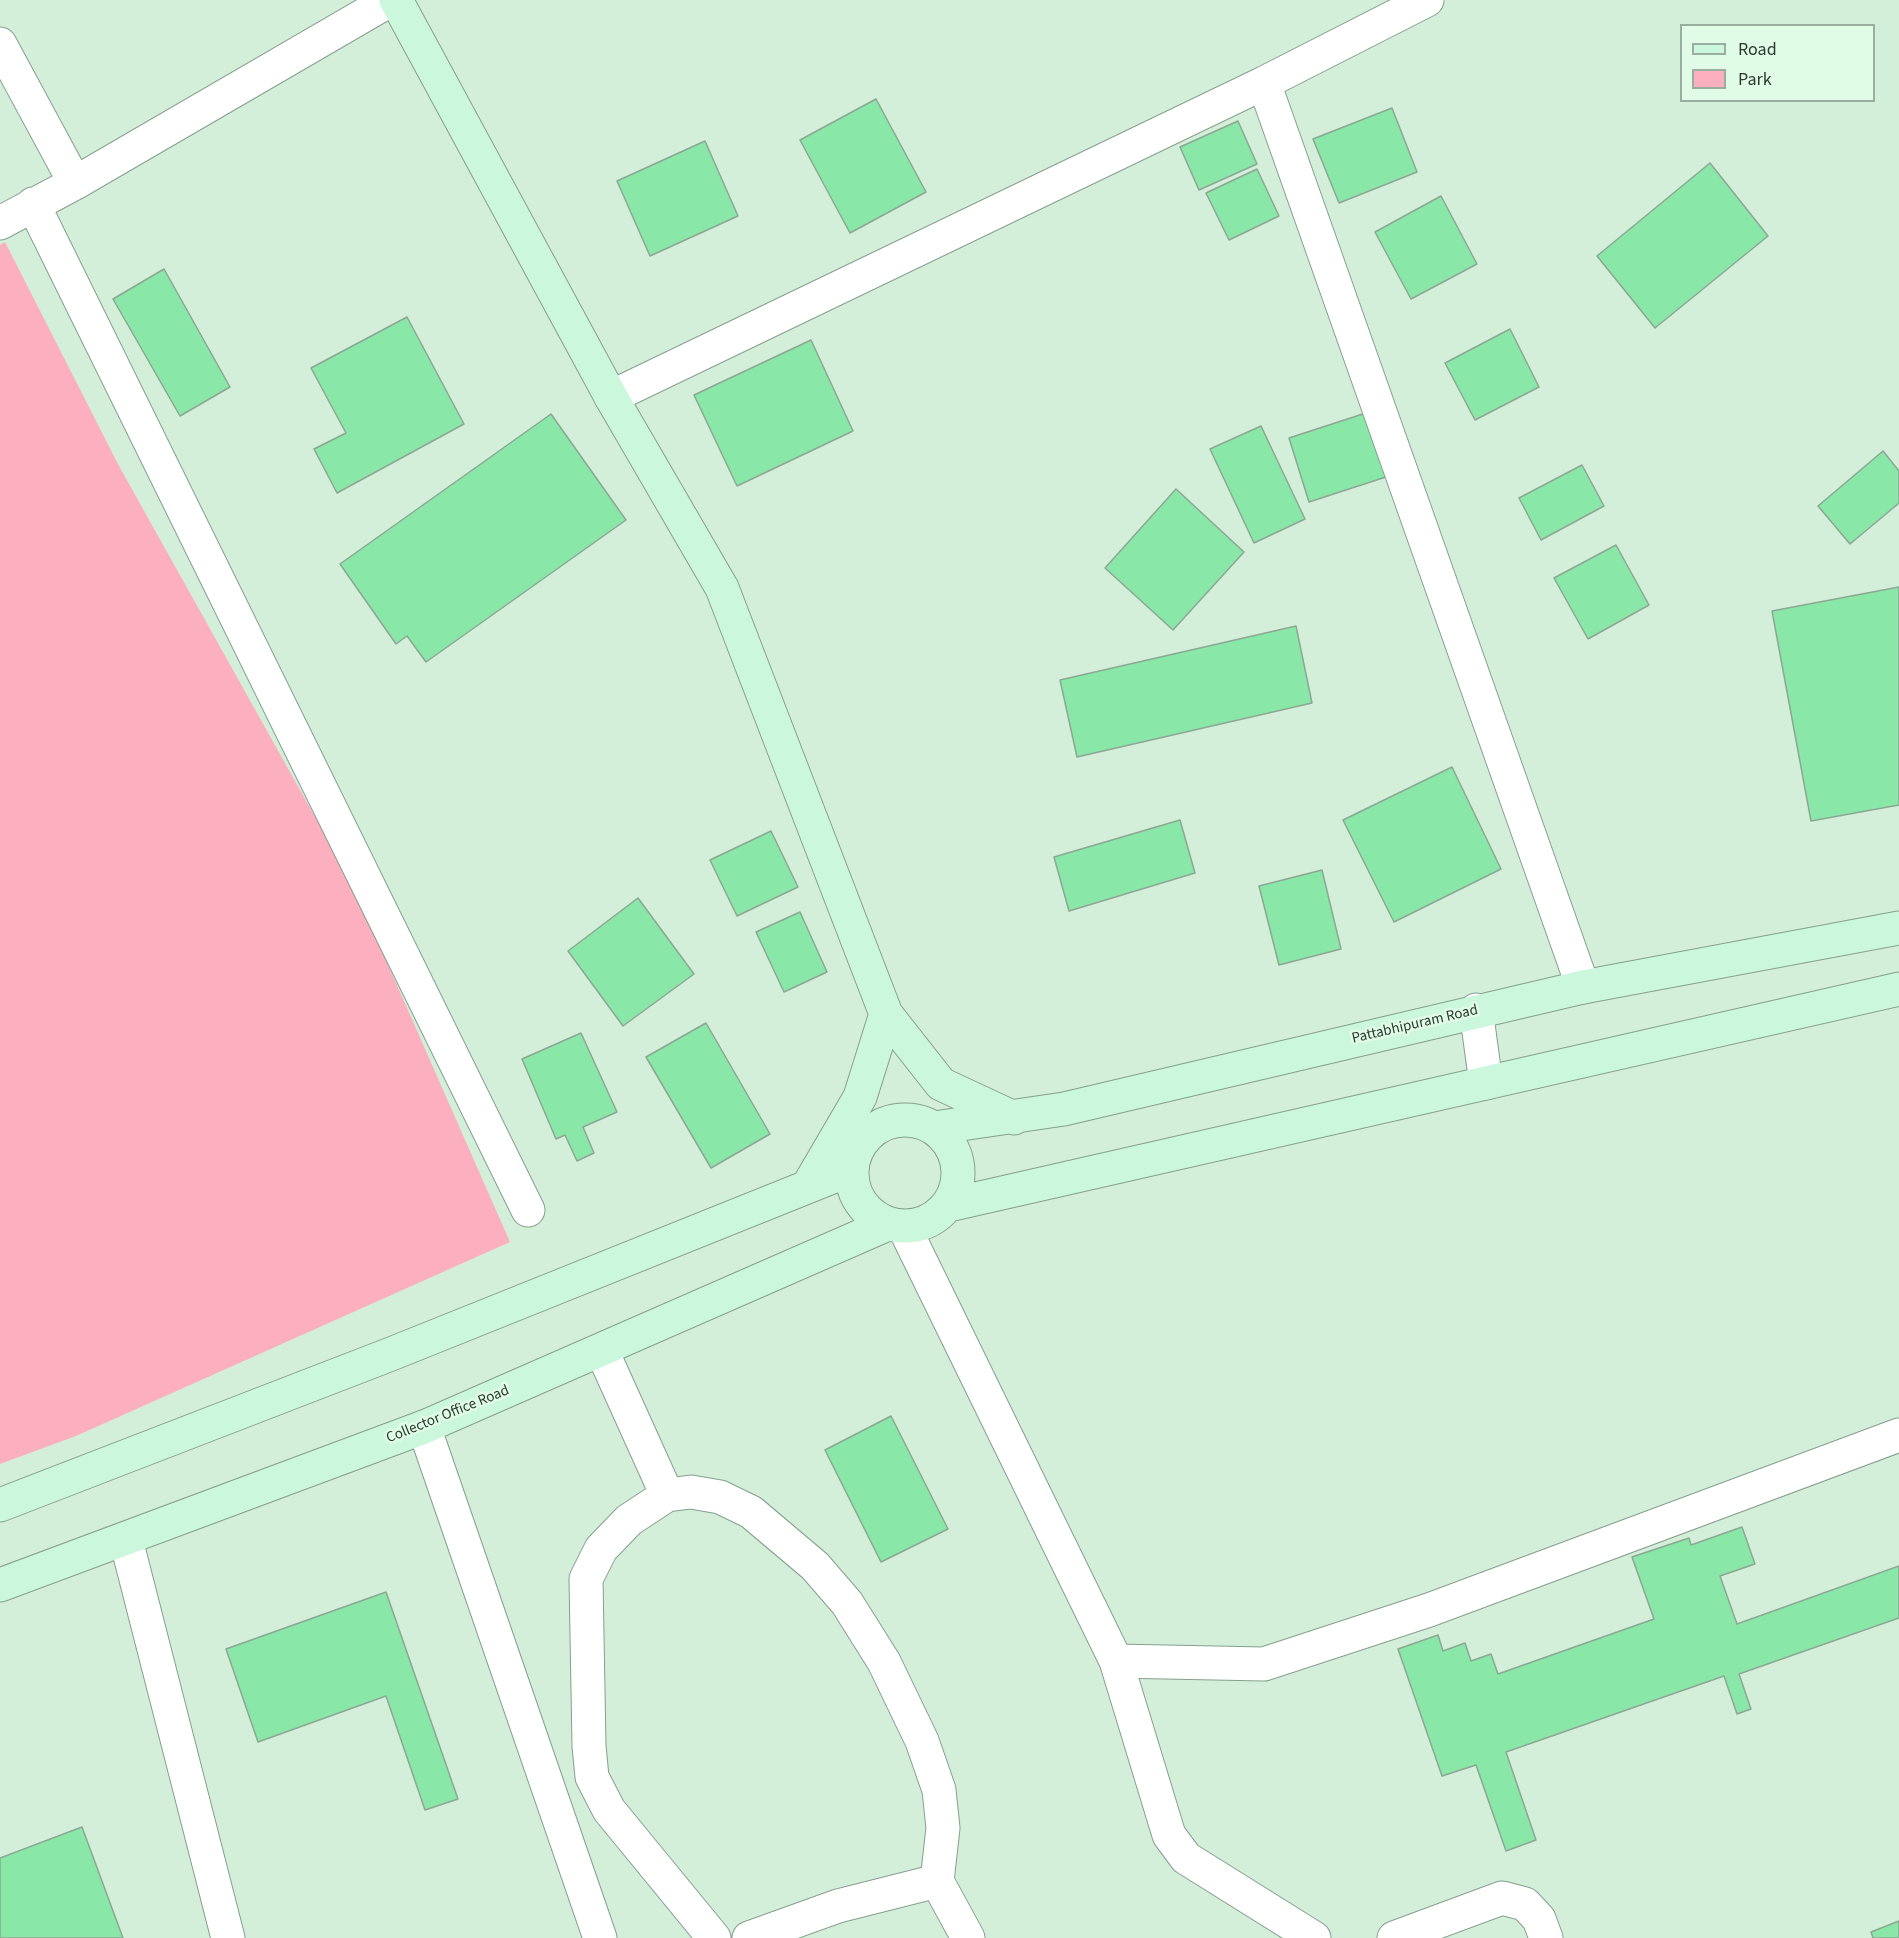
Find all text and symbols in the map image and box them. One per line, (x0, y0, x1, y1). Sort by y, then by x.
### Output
legend (1680, 24, 1875, 102)
text: Road (1738, 37, 1777, 62)
text: Park (1738, 67, 1772, 92)
street label: Pattabhipuram Road (1350, 1002, 1480, 1048)
street label: Collector Office Road (384, 1382, 512, 1448)

